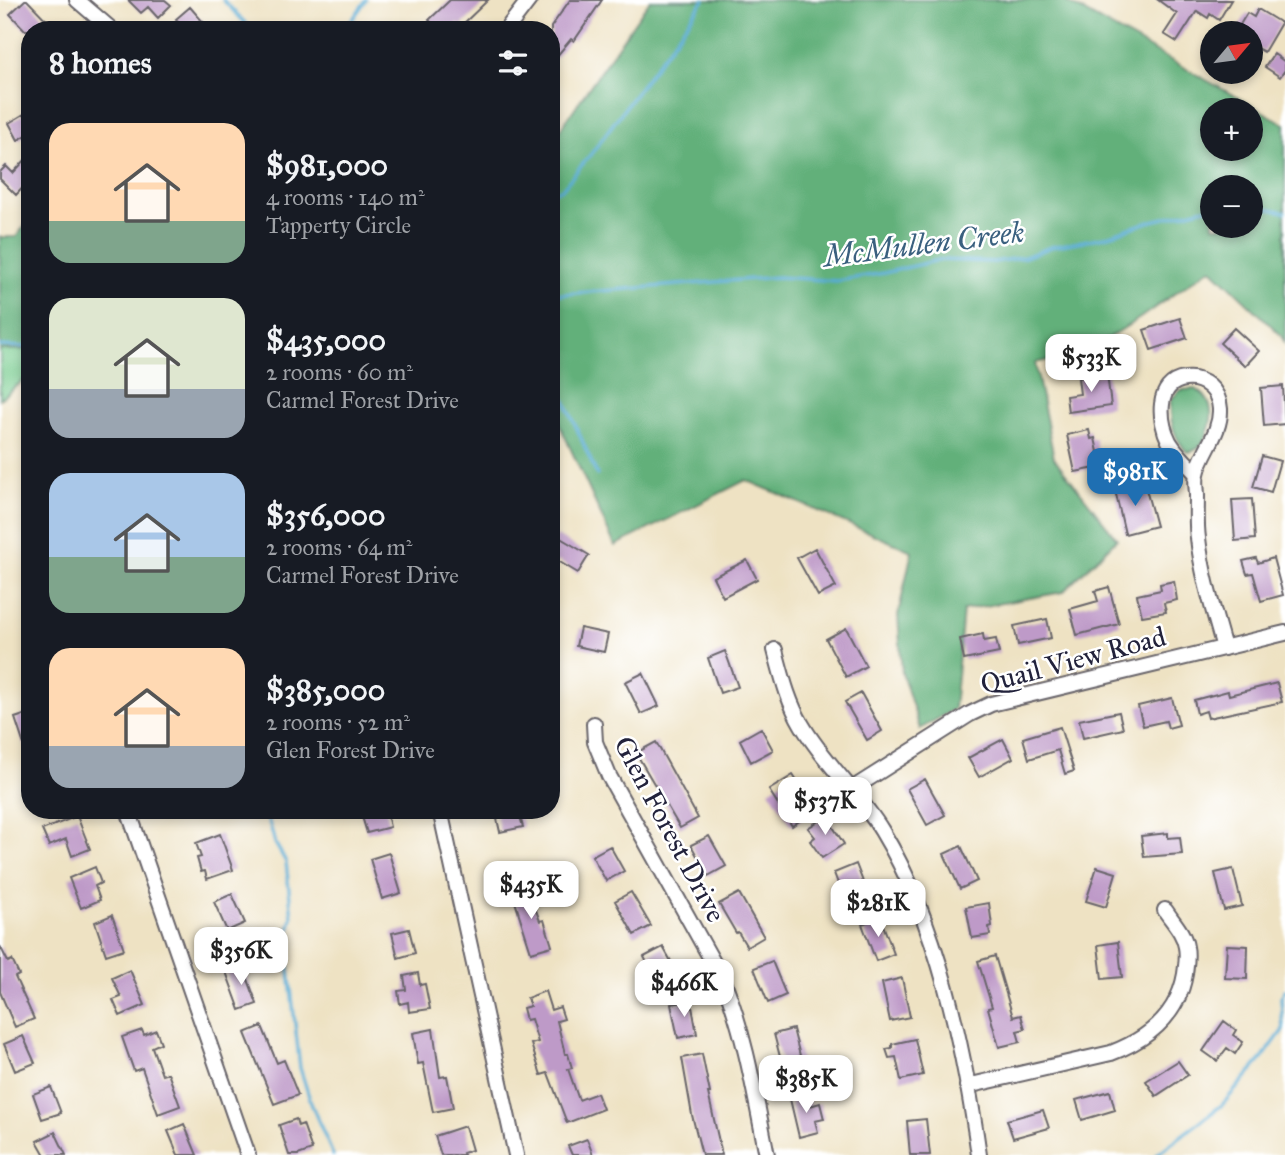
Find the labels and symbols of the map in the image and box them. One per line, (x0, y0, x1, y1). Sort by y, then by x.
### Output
north arrow (1200, 21, 1264, 84)
water label: McMullen Creek (819, 214, 1026, 275)
pin: $533K (1042, 334, 1140, 394)
pin: $981K (1086, 448, 1184, 508)
street label: Quail View Road (976, 618, 1170, 702)
street label: Glen Forest Drive (606, 730, 734, 928)
pin: $537K (776, 778, 874, 837)
pin: $435K (482, 862, 580, 921)
pin: $281K (829, 880, 927, 939)
pin: $356K (192, 928, 290, 987)
pin: $466K (635, 960, 733, 1019)
pin: $385K (757, 1056, 855, 1115)

